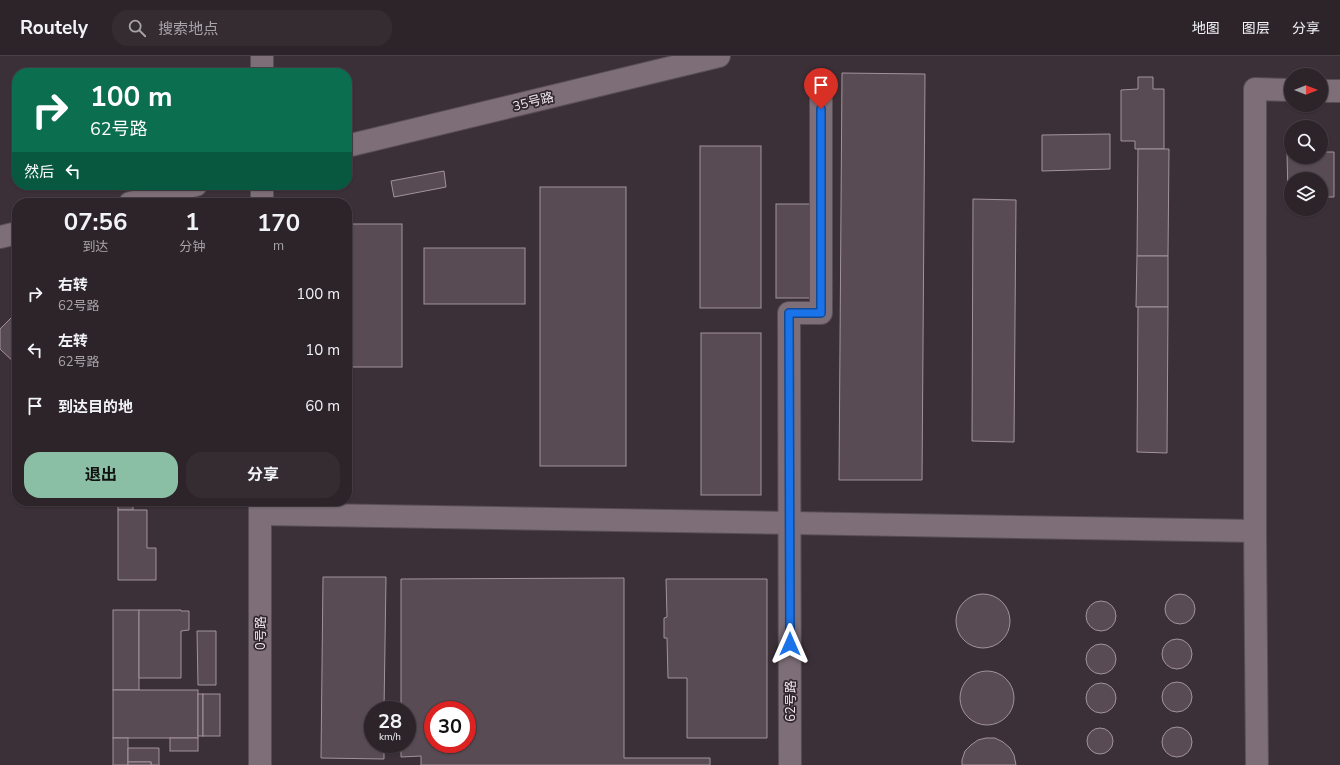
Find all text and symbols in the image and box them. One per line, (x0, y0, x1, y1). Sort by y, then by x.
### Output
search box (112, 10, 392, 46)
text: Routely (20, 15, 88, 41)
icon: search (126, 17, 148, 39)
text: 搜索地点 (158, 19, 218, 39)
text: 地图 (1192, 19, 1220, 38)
text: 图层 (1242, 19, 1270, 38)
text: 分享 (1292, 19, 1320, 38)
pin (804, 68, 838, 109)
north arrow (1284, 68, 1328, 112)
map controls (1284, 68, 1328, 216)
icon: arrive (810, 74, 832, 96)
text: 100 m (90, 78, 173, 116)
icon: right (24, 84, 76, 136)
street label: 35号路 (511, 88, 556, 116)
text: 62号路 (90, 117, 148, 141)
button: search (1284, 120, 1328, 164)
icon: left (62, 160, 84, 182)
text: 然后 (24, 162, 54, 182)
button: layers (1284, 172, 1328, 216)
text: 07:56 (64, 206, 127, 238)
text: 1 (185, 206, 199, 238)
text: 170 (257, 207, 300, 239)
text: m (273, 237, 284, 255)
text: 到达 (83, 238, 109, 256)
text: 分钟 (179, 238, 205, 256)
text: 右转 (58, 275, 88, 295)
icon: right (24, 283, 46, 305)
text: 100 m (296, 284, 340, 304)
text: 62号路 (58, 297, 100, 315)
text: 左转 (58, 331, 88, 351)
icon: left (24, 339, 46, 361)
text: 10 m (305, 340, 340, 360)
text: 62号路 (58, 353, 100, 371)
icon: arrive (24, 395, 46, 417)
text: 60 m (305, 396, 340, 416)
text: 到达目的地 (58, 397, 133, 417)
button: 退出 (24, 452, 178, 498)
button: 分享 (186, 452, 340, 498)
street label: 0号路 (252, 616, 270, 650)
position arrow (769, 623, 811, 665)
street label: 62号路 (782, 680, 800, 722)
speed limit sign: 30 (424, 701, 476, 753)
text: 28 (378, 708, 402, 735)
text: km/h (379, 730, 401, 744)

